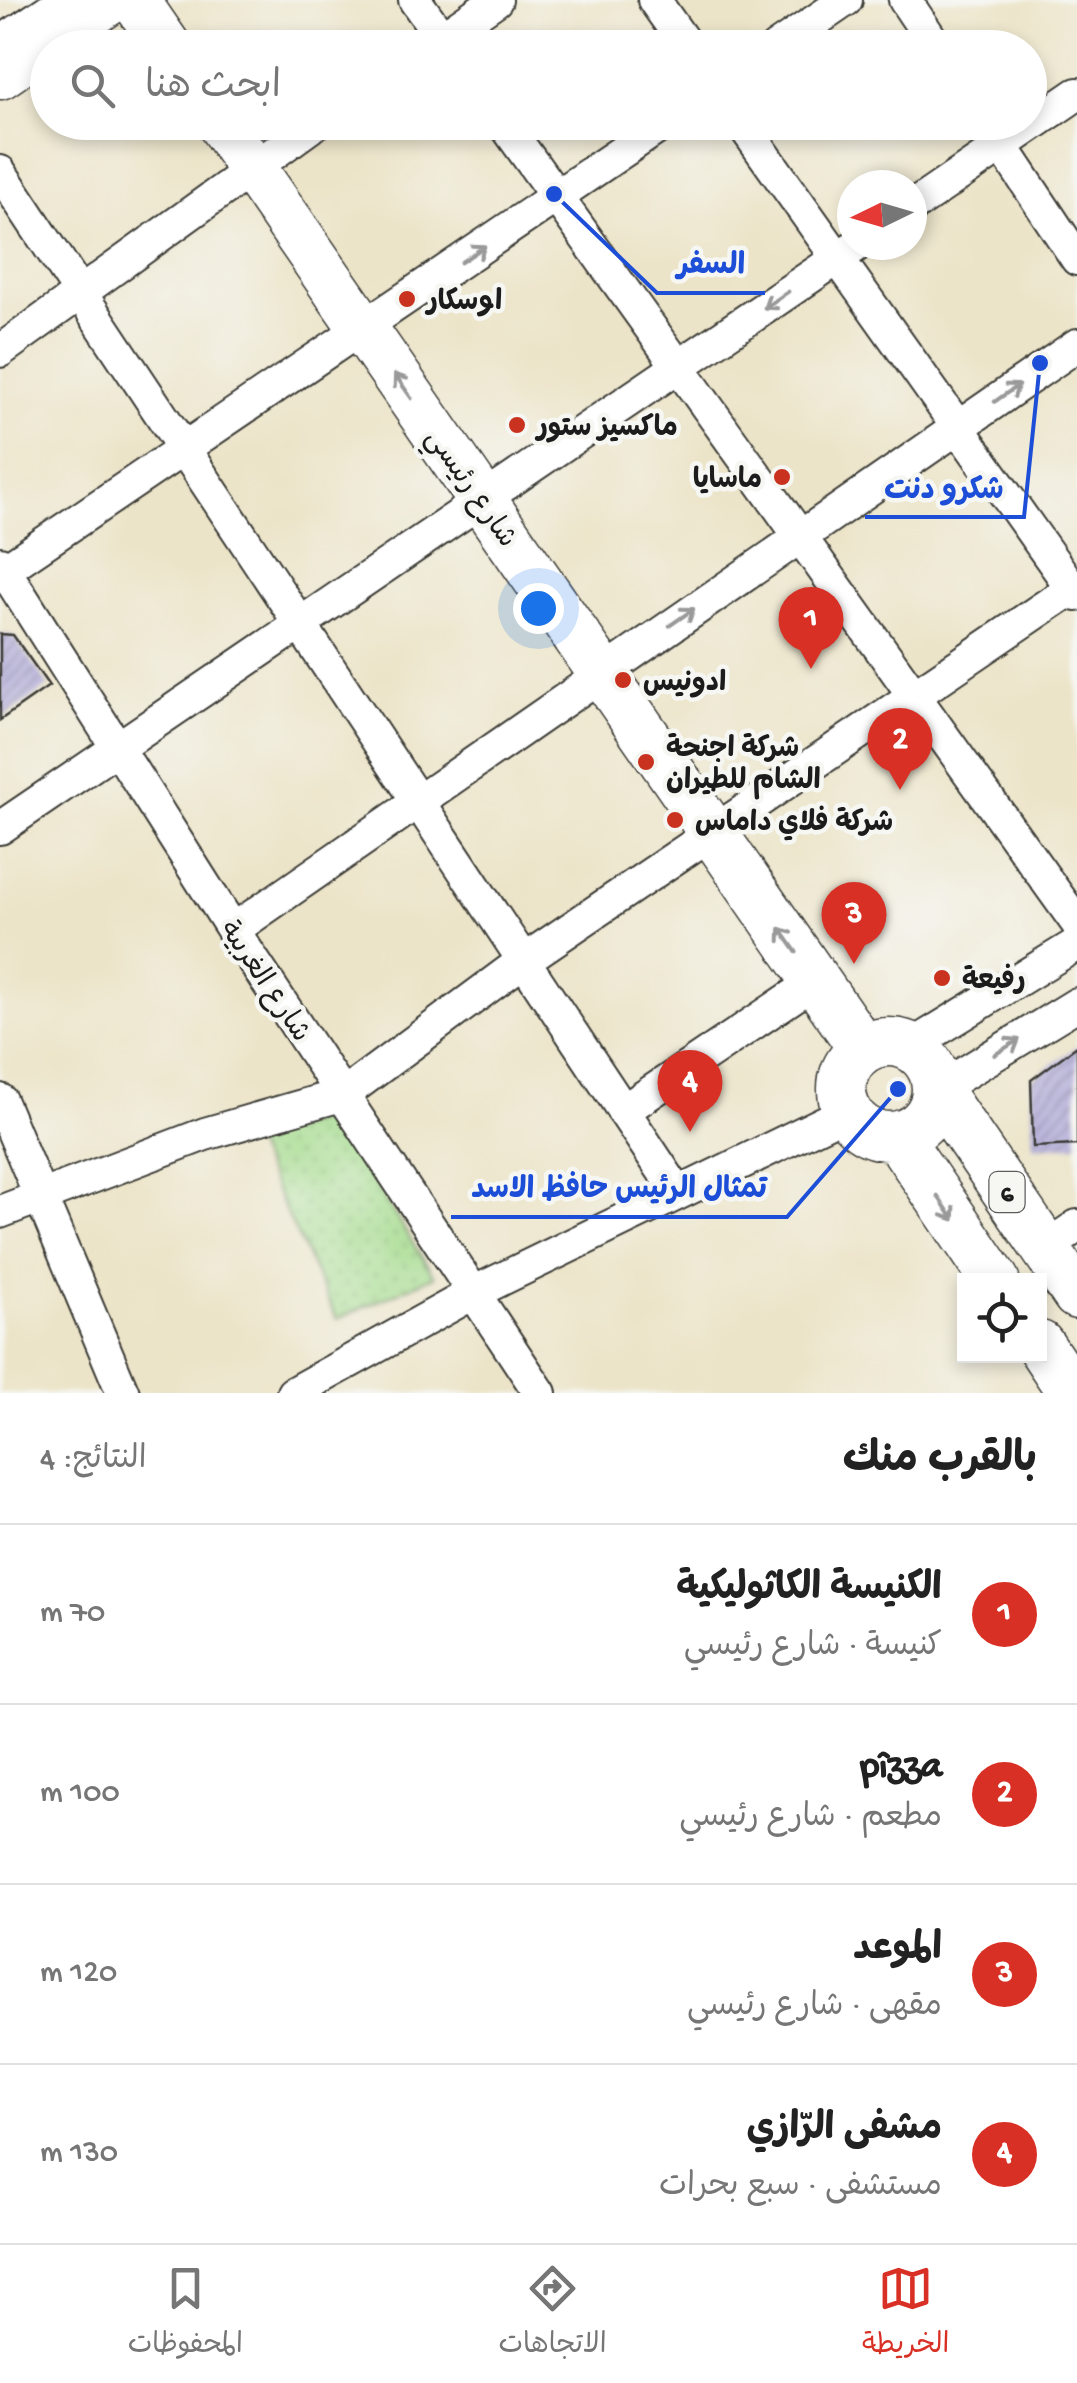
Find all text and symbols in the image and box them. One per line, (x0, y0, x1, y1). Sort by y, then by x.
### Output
search box (30, 30, 1047, 140)
icon: search (65, 58, 120, 113)
text: ابحث هنا (145, 67, 281, 111)
north arrow (837, 170, 927, 260)
callout: السفر (657, 233, 765, 293)
one-way arrow (458, 243, 486, 264)
text: السفر (674, 250, 745, 285)
place label: اوسكار (424, 287, 502, 320)
marker: اوسكار (396, 288, 418, 310)
one-way arrow (763, 289, 790, 310)
one-way arrow (393, 372, 414, 400)
one-way arrow (993, 383, 1021, 404)
place label: ماكسيز ستور (534, 413, 678, 446)
marker: ماكسيز ستور (506, 414, 528, 436)
street label: شارع رئيسي (413, 424, 522, 557)
callout: شكرو دنت (865, 457, 1024, 517)
place label: ماسايا (693, 465, 762, 498)
marker: ماسايا (771, 466, 793, 488)
text: شكرو دنت (884, 475, 1004, 510)
your location (513, 583, 564, 634)
pin: 1 (778, 586, 844, 669)
one-way arrow (667, 607, 695, 628)
place label: ادونيس (643, 668, 726, 701)
marker: ادونيس (612, 669, 634, 691)
pin: 2 (868, 708, 932, 790)
place label: شركة اجنحة الشام للطيران (666, 733, 821, 800)
marker: شركة اجنحة الشام للطيران (635, 751, 657, 773)
place label: شركة فلاي داماس (695, 805, 893, 841)
marker: شركة فلاي داماس (664, 809, 686, 831)
pin: 3 (822, 882, 886, 964)
street label: شارع الغربية (211, 916, 316, 1049)
one-way arrow (778, 927, 799, 954)
place label: رفيعة (962, 963, 1026, 999)
marker: رفيعة (931, 967, 953, 989)
one-way arrow (992, 1036, 1021, 1057)
pin: 4 (658, 1050, 722, 1132)
callout: تمثال الرئيس حافظ الاسد (451, 1157, 787, 1217)
text: تمثال الرئيس حافظ الاسد (471, 1171, 768, 1209)
road number: 6 (990, 1172, 1024, 1212)
one-way arrow (935, 1194, 956, 1221)
map controls (957, 1273, 1047, 1363)
button: locate (957, 1273, 1047, 1363)
text: بالقرب منك (843, 1438, 1037, 1487)
text: النتائج: 4 (40, 1442, 147, 1480)
text: الكنيسة الكاثوليكية (676, 1569, 942, 1613)
text: 70 m (40, 1595, 105, 1633)
text: 1 (998, 1595, 1011, 1633)
text: كنيسة · شارع رئيسي (684, 1629, 942, 1667)
text: pîzza (860, 1746, 942, 1790)
text: 100 m (40, 1775, 120, 1813)
text: 2 (997, 1775, 1012, 1813)
text: مطعم · شارع رئيسي (679, 1800, 942, 1838)
text: الموعد (853, 1929, 942, 1973)
text: 120 m (40, 1955, 117, 1993)
text: 3 (996, 1955, 1013, 1993)
text: مقهى · شارع رئيسي (687, 1989, 942, 2027)
text: مشفى الرّازي (747, 2109, 942, 2153)
text: 130 m (40, 2135, 118, 2173)
text: 4 (997, 2135, 1012, 2173)
text: مستشفى · سبع بحرات (659, 2169, 942, 2207)
tab: المحفوظات (128, 2261, 243, 2367)
tab: الاتجاهات (498, 2261, 607, 2367)
tab: الخريطة (862, 2261, 949, 2367)

